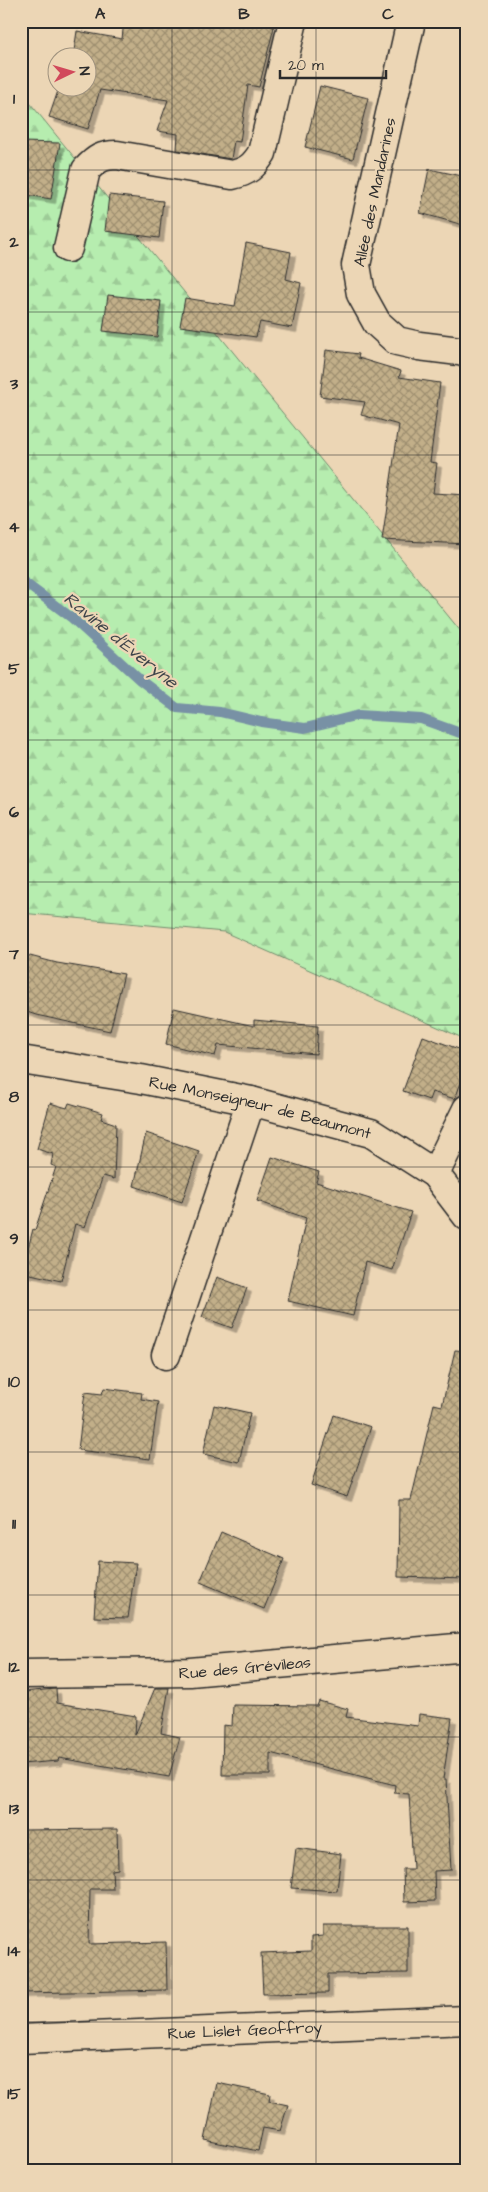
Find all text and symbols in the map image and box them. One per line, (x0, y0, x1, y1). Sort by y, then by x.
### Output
text: A (95, 3, 106, 25)
text: B (238, 3, 250, 25)
text: C (382, 3, 394, 25)
north arrow (48, 48, 98, 98)
scale bar (280, 48, 387, 80)
text: 20 m (288, 55, 324, 76)
text: N (74, 66, 94, 76)
text: 1 (13, 88, 16, 110)
street label: Allée des Mandarines (348, 116, 402, 269)
text: 2 (8, 231, 19, 253)
text: 3 (9, 373, 19, 395)
text: 4 (9, 516, 20, 538)
water label: Ravine d'Éveryne (58, 586, 184, 696)
text: 5 (8, 658, 20, 680)
text: 6 (9, 801, 19, 823)
text: 7 (8, 943, 19, 965)
street label: Rue Monseigneur de Beaumont (147, 1071, 374, 1145)
text: 8 (9, 1086, 20, 1108)
text: 9 (9, 1228, 19, 1250)
text: 10 (8, 1371, 20, 1393)
text: 11 (12, 1513, 17, 1535)
street label: Rue des Grévileas (179, 1651, 312, 1684)
text: 12 (8, 1656, 20, 1678)
text: 13 (9, 1798, 20, 1820)
text: 14 (8, 1940, 21, 1962)
street label: Rue Lislet Geoffroy (167, 2016, 323, 2045)
text: 15 (7, 2083, 21, 2105)

